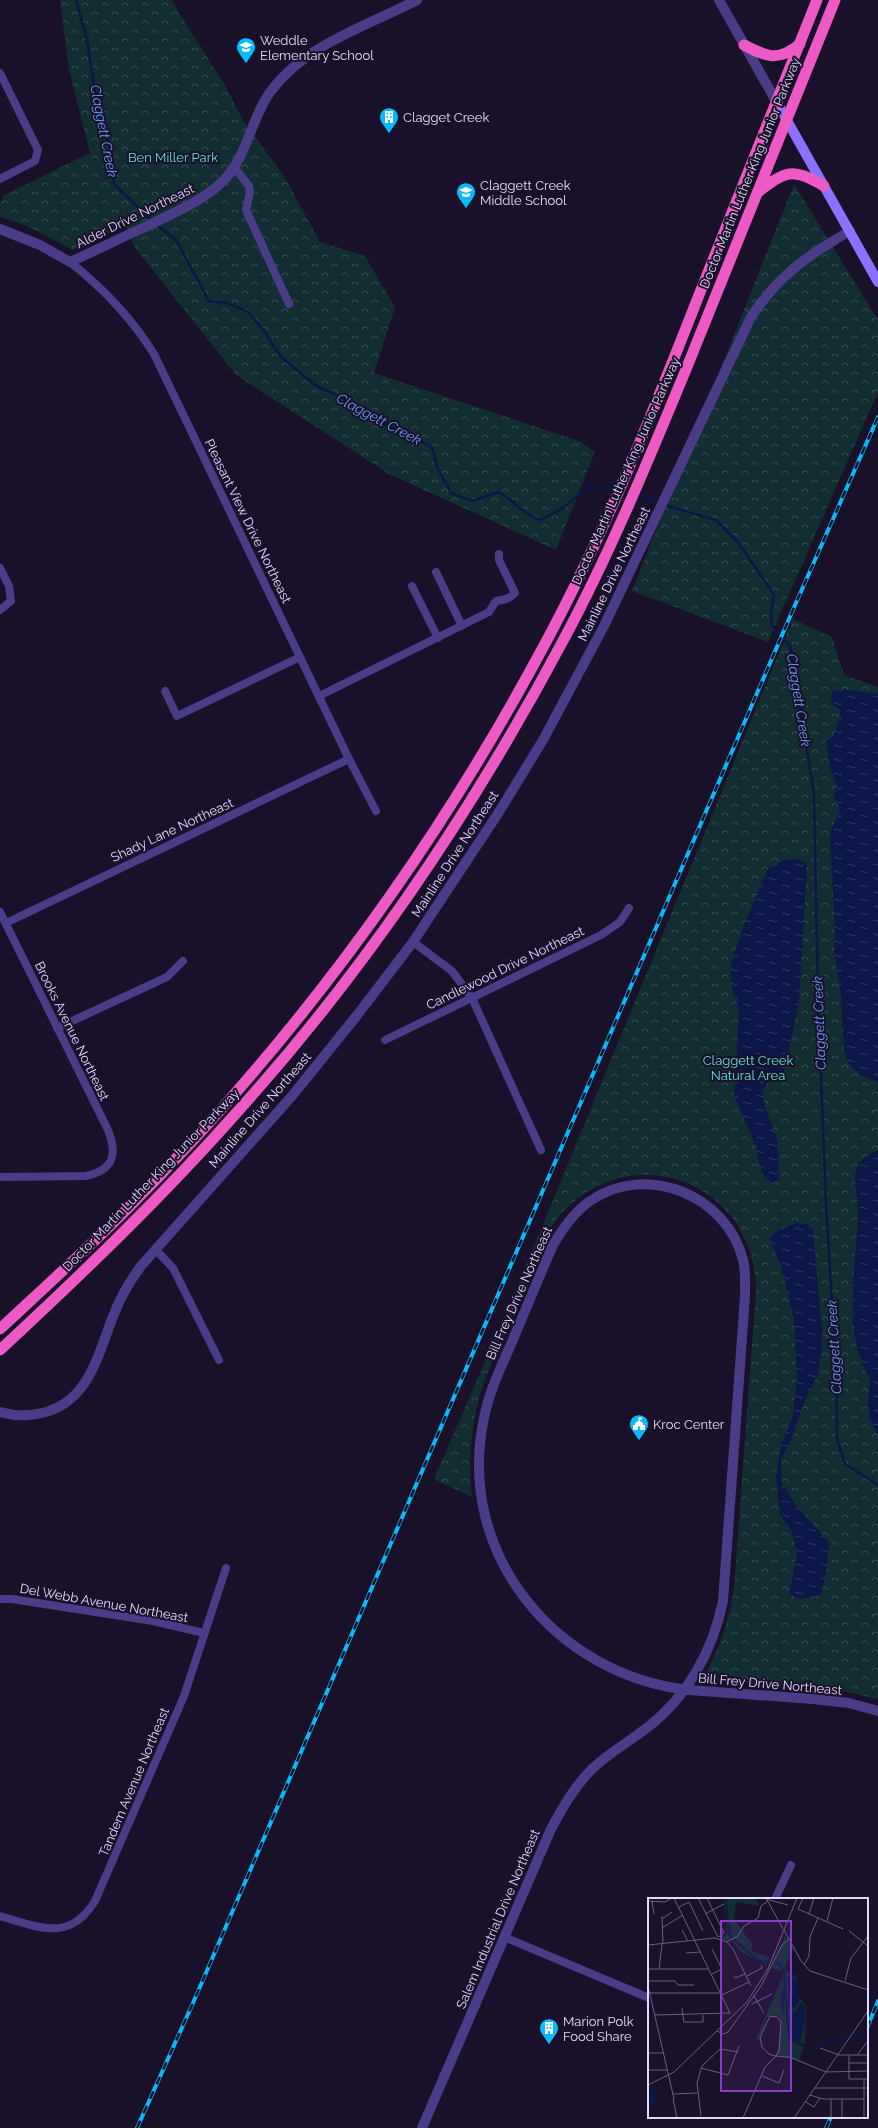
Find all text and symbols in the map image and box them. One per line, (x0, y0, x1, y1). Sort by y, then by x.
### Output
place label: Weddle Elementary School (260, 33, 374, 63)
school or university icon: Weddle Elementary School (235, 36, 257, 64)
street label: Doctor Martin Luther King Junior Parkway (697, 55, 803, 291)
water label: Claggett Creek (87, 83, 121, 179)
building icon: Clagget Creek (378, 106, 400, 134)
place label: Clagget Creek (403, 110, 489, 125)
park label: Ben Miller Park (128, 150, 218, 165)
place label: Claggett Creek Middle School (480, 178, 571, 208)
street label: Alder Drive Northeast (74, 181, 197, 251)
school or university icon: Claggett Creek Middle School (455, 181, 477, 209)
street label: Doctor Martin Luther King Junior Parkway (569, 355, 683, 587)
water label: Claggett Creek (334, 390, 425, 448)
street label: Pleasant View Drive Northeast (202, 436, 295, 606)
street label: Mainline Drive Northeast (575, 504, 653, 644)
water label: Claggett Creek (784, 652, 814, 748)
street label: Mainline Drive Northeast (409, 787, 502, 920)
street label: Shady Lane Northeast (108, 795, 236, 865)
street label: Candlewood Drive Northeast (424, 923, 587, 1013)
street label: Brooks Avenue Northeast (32, 959, 113, 1104)
water label: Claggett Creek (809, 975, 829, 1070)
street label: Mainline Drive Northeast (206, 1049, 314, 1171)
park label: Claggett Creek Natural Area (703, 1053, 793, 1083)
street label: Doctor Martin Luther King Junior Parkway (60, 1086, 242, 1274)
street label: Bill Frey Drive Northeast (483, 1223, 555, 1362)
water label: Claggett Creek (824, 1299, 844, 1394)
public building icon: Kroc Center (628, 1413, 650, 1441)
place label: Kroc Center (653, 1417, 725, 1432)
street label: Del Webb Avenue Northeast (19, 1581, 190, 1625)
street label: Bill Frey Drive Northeast (697, 1670, 843, 1698)
street label: Tandem Avenue Northeast (96, 1705, 172, 1859)
street label: Salem Industrial Drive Northeast (453, 1826, 543, 2011)
inset map (648, 1898, 868, 2118)
place label: Marion Polk Food Share (563, 2014, 634, 2044)
building icon: Marion Polk Food Share (538, 2017, 560, 2045)

